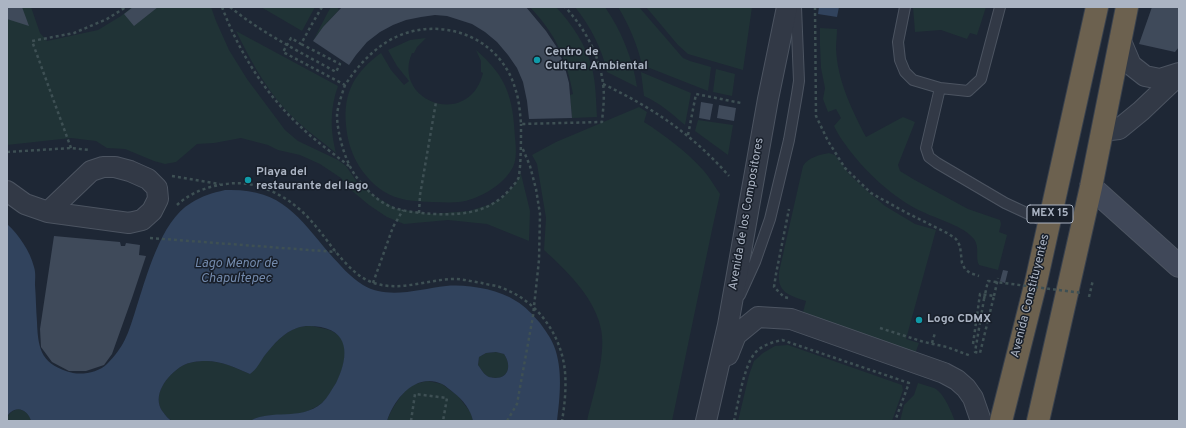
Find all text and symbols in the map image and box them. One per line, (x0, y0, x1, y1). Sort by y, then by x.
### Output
place label: Centro de Cultura Ambiental (545, 46, 648, 74)
marker: Centro de Cultura Ambiental (532, 55, 542, 65)
street label: Avenida de los Compositores (726, 137, 768, 291)
place label: Playa del restaurante del lago (256, 166, 368, 194)
marker: Playa del restaurante del lago (243, 175, 253, 185)
road number: MEX 15 (1027, 205, 1073, 223)
street label: Avenida Constituyentes (1009, 233, 1053, 359)
water label: Lago Menor de Chapultepec (194, 256, 278, 287)
place label: Logo CDMX (927, 313, 991, 327)
marker: Logo CDMX (914, 315, 924, 325)

